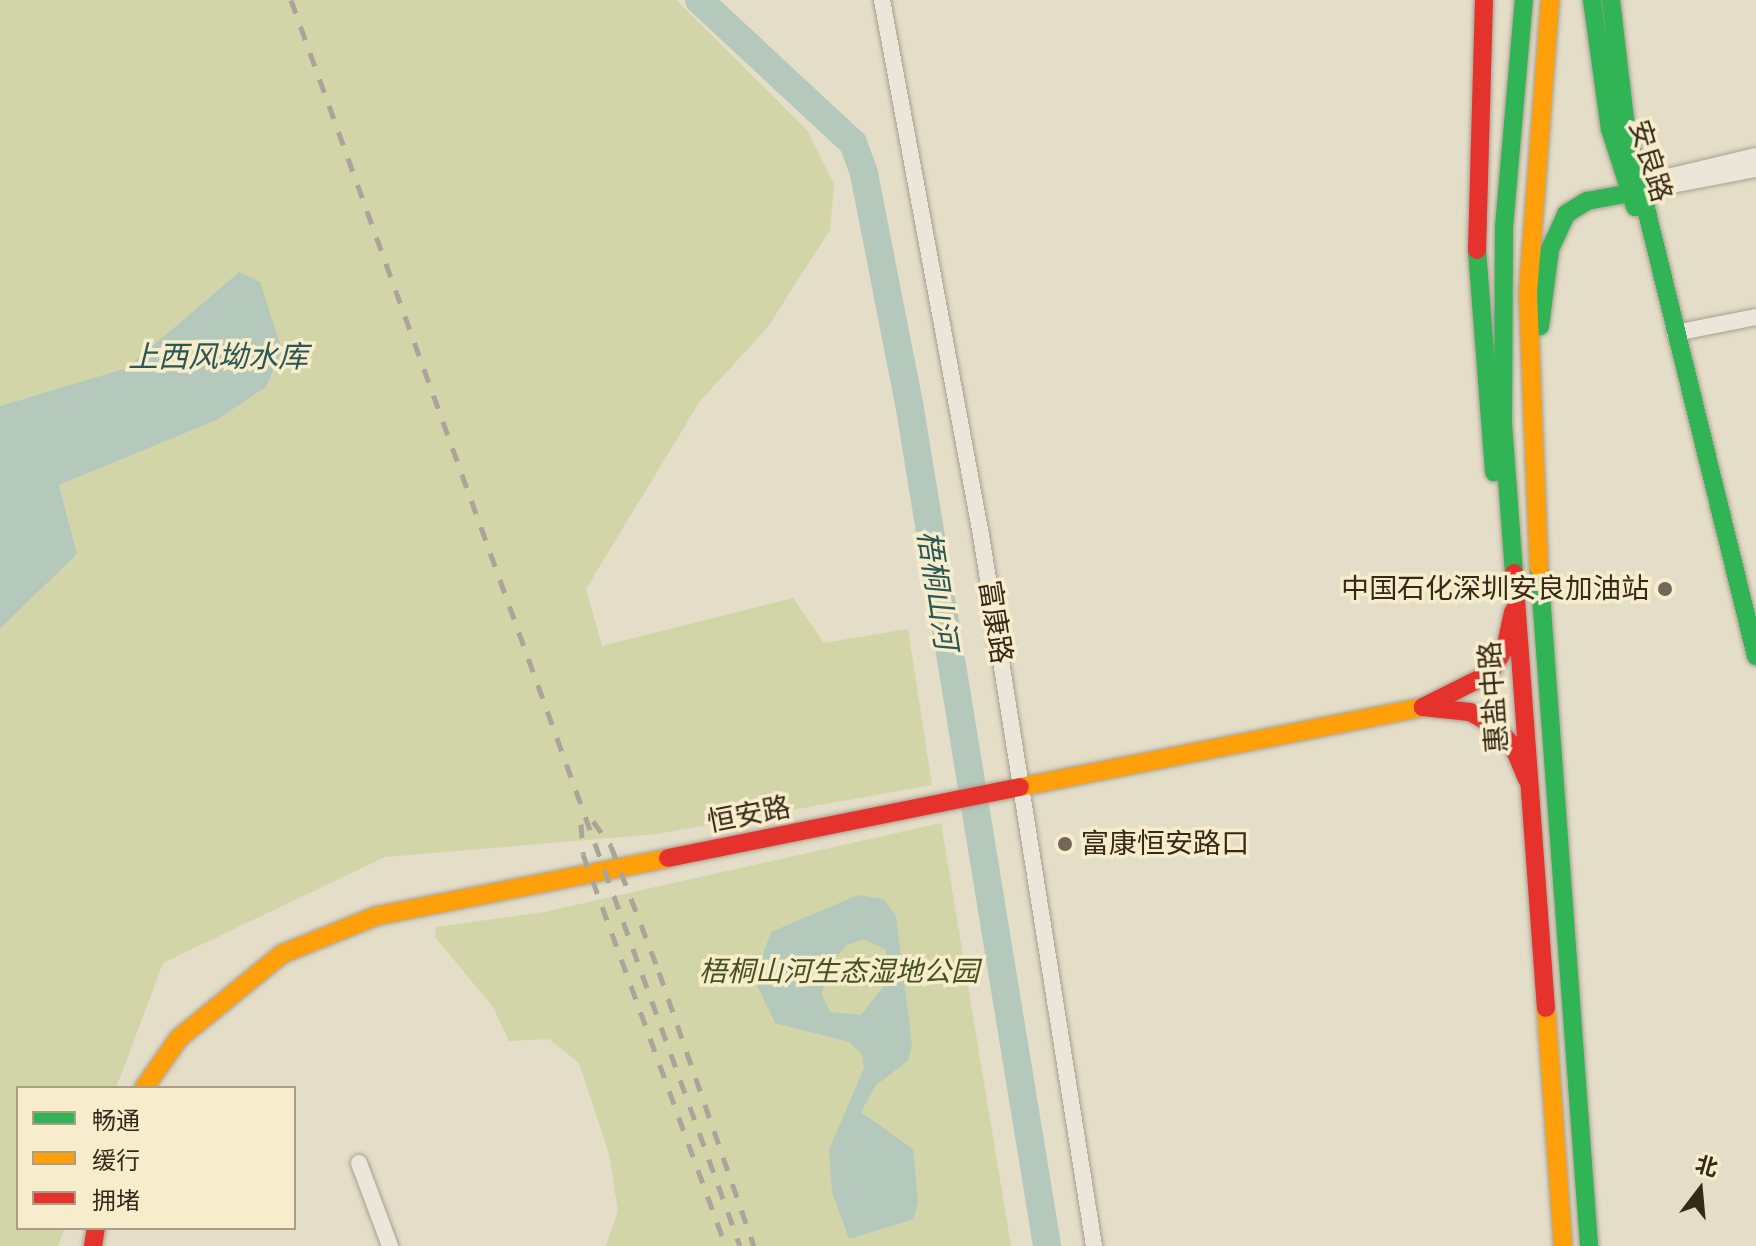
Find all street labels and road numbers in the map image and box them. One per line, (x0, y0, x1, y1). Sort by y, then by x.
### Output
street label: 安良路 (1622, 116, 1678, 206)
street label: 富康路 (972, 578, 1018, 666)
street label: 惠盐中路 (1473, 640, 1515, 754)
street label: 恒安路 (705, 790, 793, 840)

